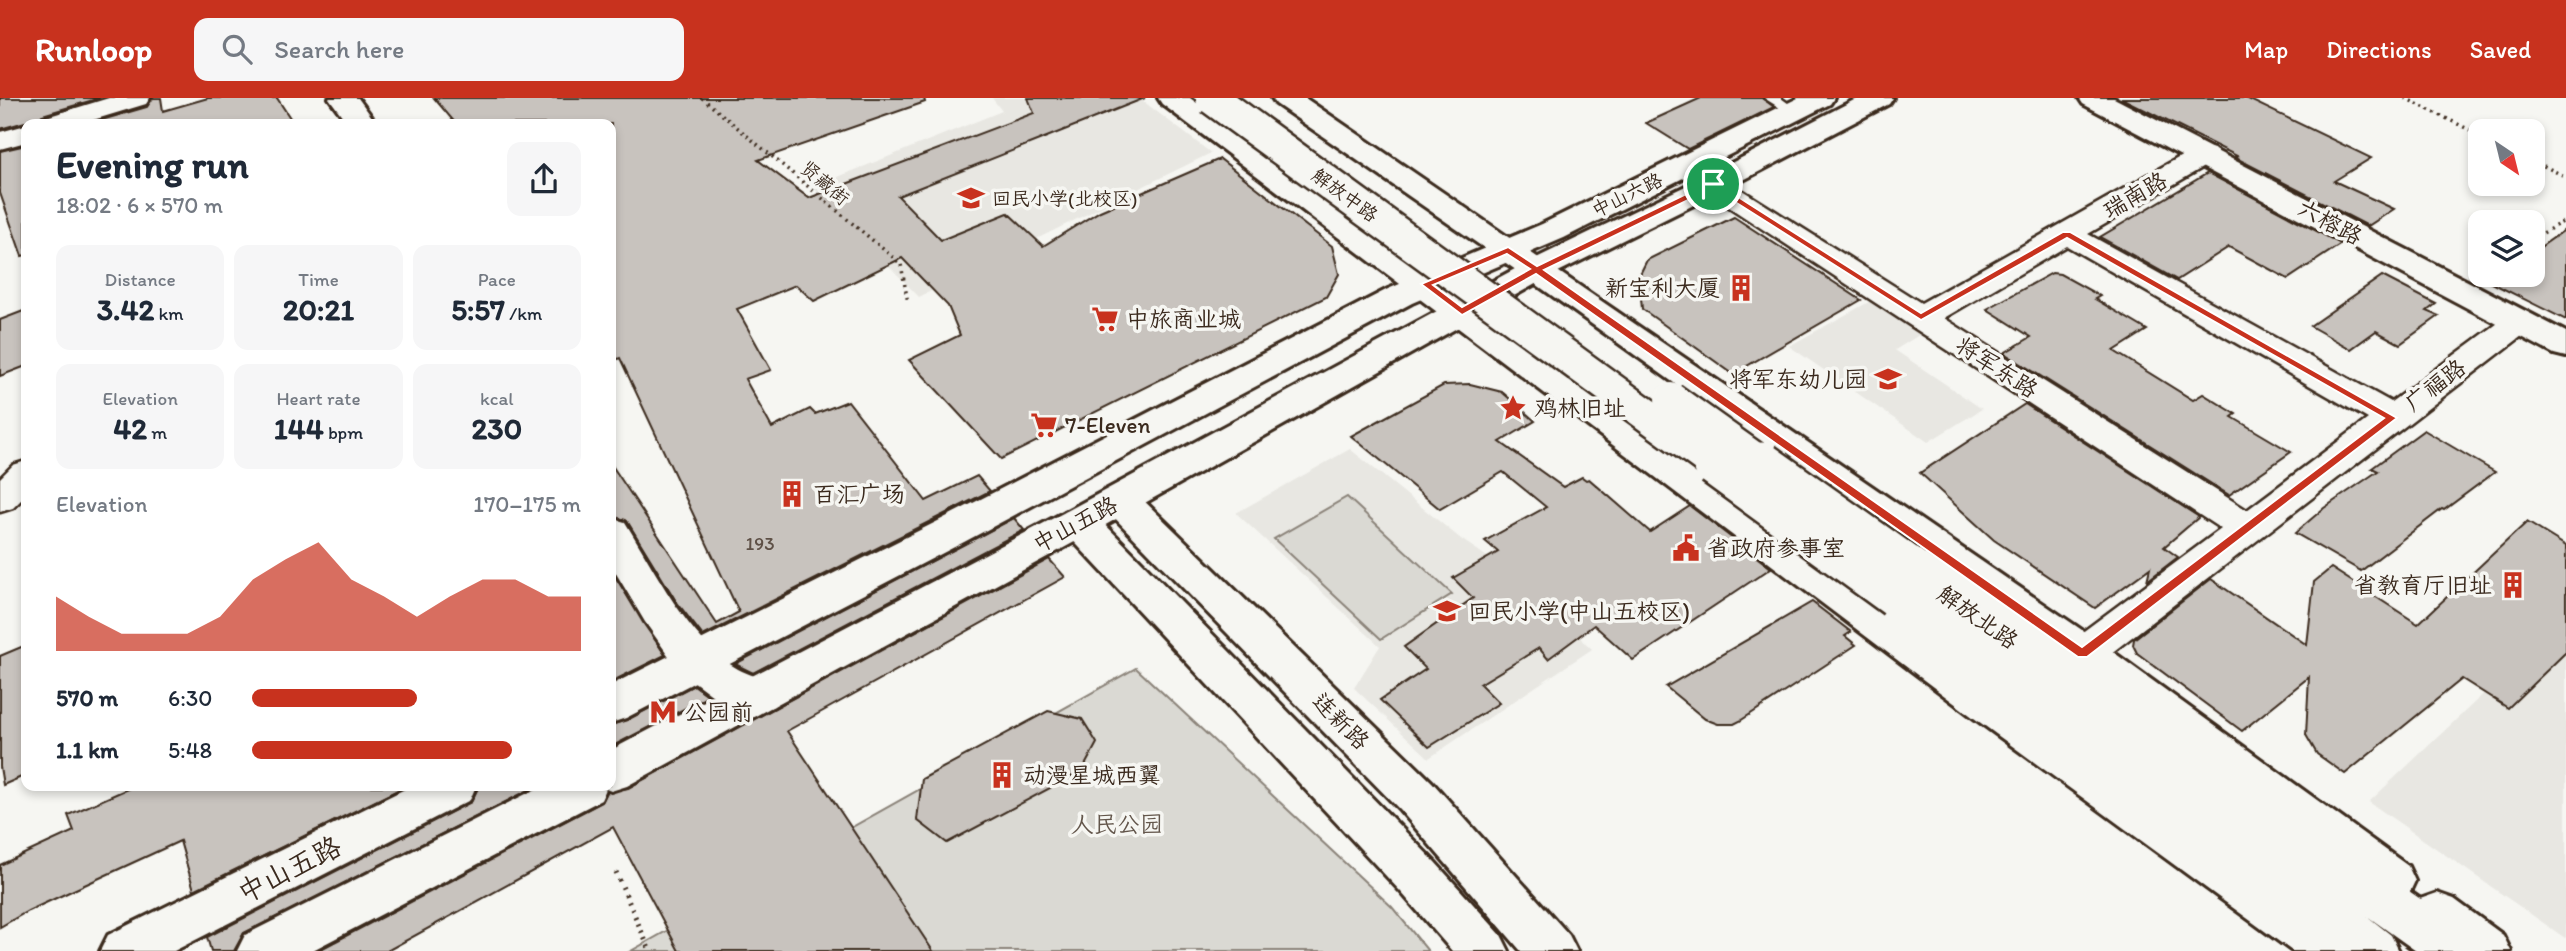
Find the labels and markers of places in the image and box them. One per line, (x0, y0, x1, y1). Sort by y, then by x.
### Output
pin (1683, 154, 1743, 214)
school or university icon: 回民小学(北校区) (956, 183, 986, 213)
place label: 回民小学(北校区) (992, 187, 1137, 210)
building icon: 新宝利大厦 (1726, 273, 1756, 303)
place label: 新宝利大厦 (1605, 274, 1720, 302)
supermarket icon: 中旅商业城 (1090, 304, 1120, 334)
place label: 中旅商业城 (1126, 305, 1241, 333)
school or university icon: 将军东幼儿园 (1873, 364, 1903, 394)
place label: 将军东幼儿园 (1729, 365, 1867, 393)
place icon: 鸡林旧址 (1498, 393, 1528, 423)
place label: 鸡林旧址 (1534, 394, 1626, 422)
supermarket icon: 7-Eleven (1029, 410, 1059, 440)
place label: 7-Eleven (1065, 411, 1150, 439)
building icon: 百汇广场 (777, 479, 807, 509)
place label: 百汇广场 (813, 480, 905, 508)
public building icon: 省政府参事室 (1671, 533, 1701, 563)
place label: 省政府参事室 (1707, 534, 1845, 562)
building icon: 省教育厅旧址 (2498, 570, 2528, 600)
place label: 省教育厅旧址 (2354, 571, 2492, 599)
school or university icon: 回民小学(中山五校区) (1432, 596, 1462, 626)
place label: 回民小学(中山五校区) (1468, 597, 1690, 625)
metro station icon: 公园前 (648, 697, 678, 727)
place label: 公园前 (684, 698, 753, 726)
building icon: 动漫星城西翼 (987, 760, 1017, 790)
place label: 动漫星城西翼 (1023, 761, 1161, 789)

